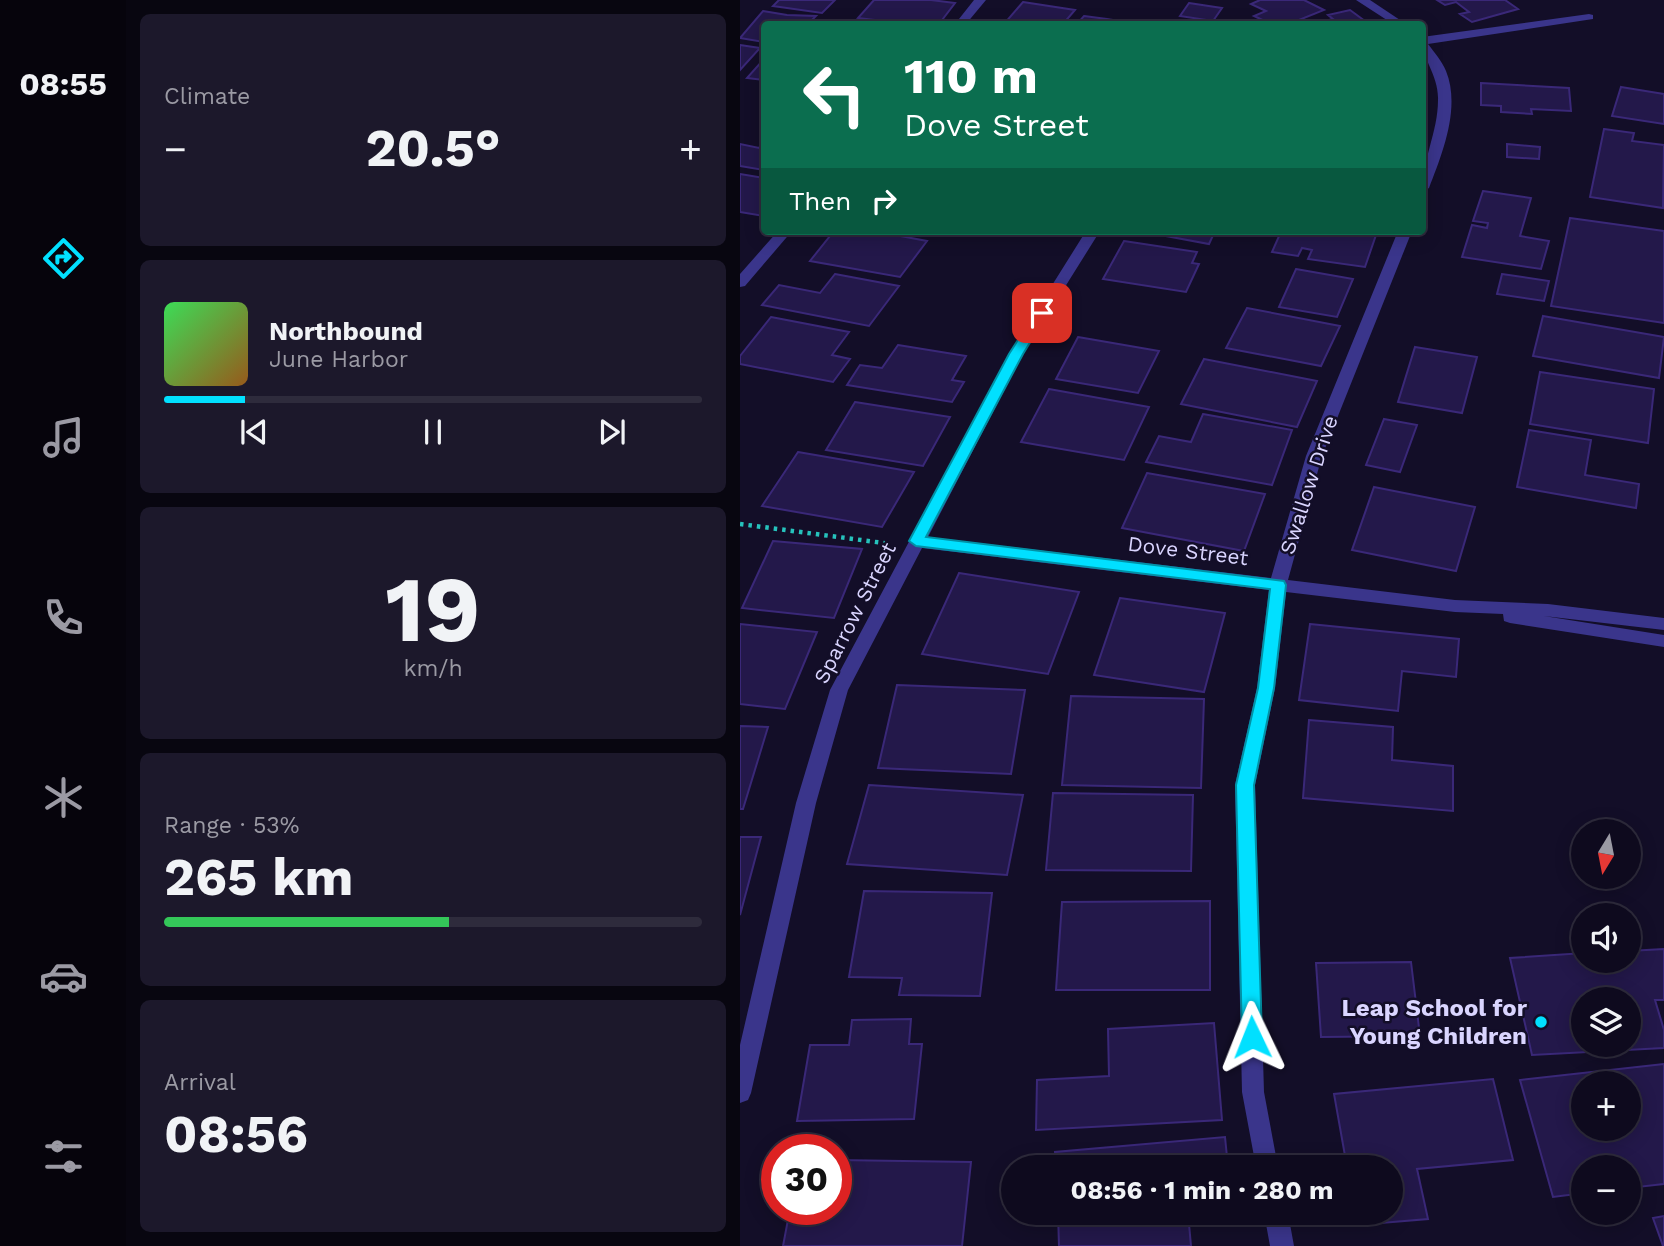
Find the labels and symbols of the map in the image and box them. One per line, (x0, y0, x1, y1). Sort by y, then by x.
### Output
pin (1012, 283, 1072, 343)
street label: Swallow Drive (1274, 412, 1343, 557)
street label: Dove Street (1126, 531, 1250, 570)
street label: Sparrow Street (808, 538, 901, 687)
north arrow (1571, 819, 1641, 889)
place label: Leap School for Young Children (1342, 994, 1528, 1050)
position arrow (1215, 1000, 1289, 1074)
marker: Leap School for Young Children (1533, 1014, 1549, 1030)
speed limit sign: 30 (761, 1134, 852, 1225)

